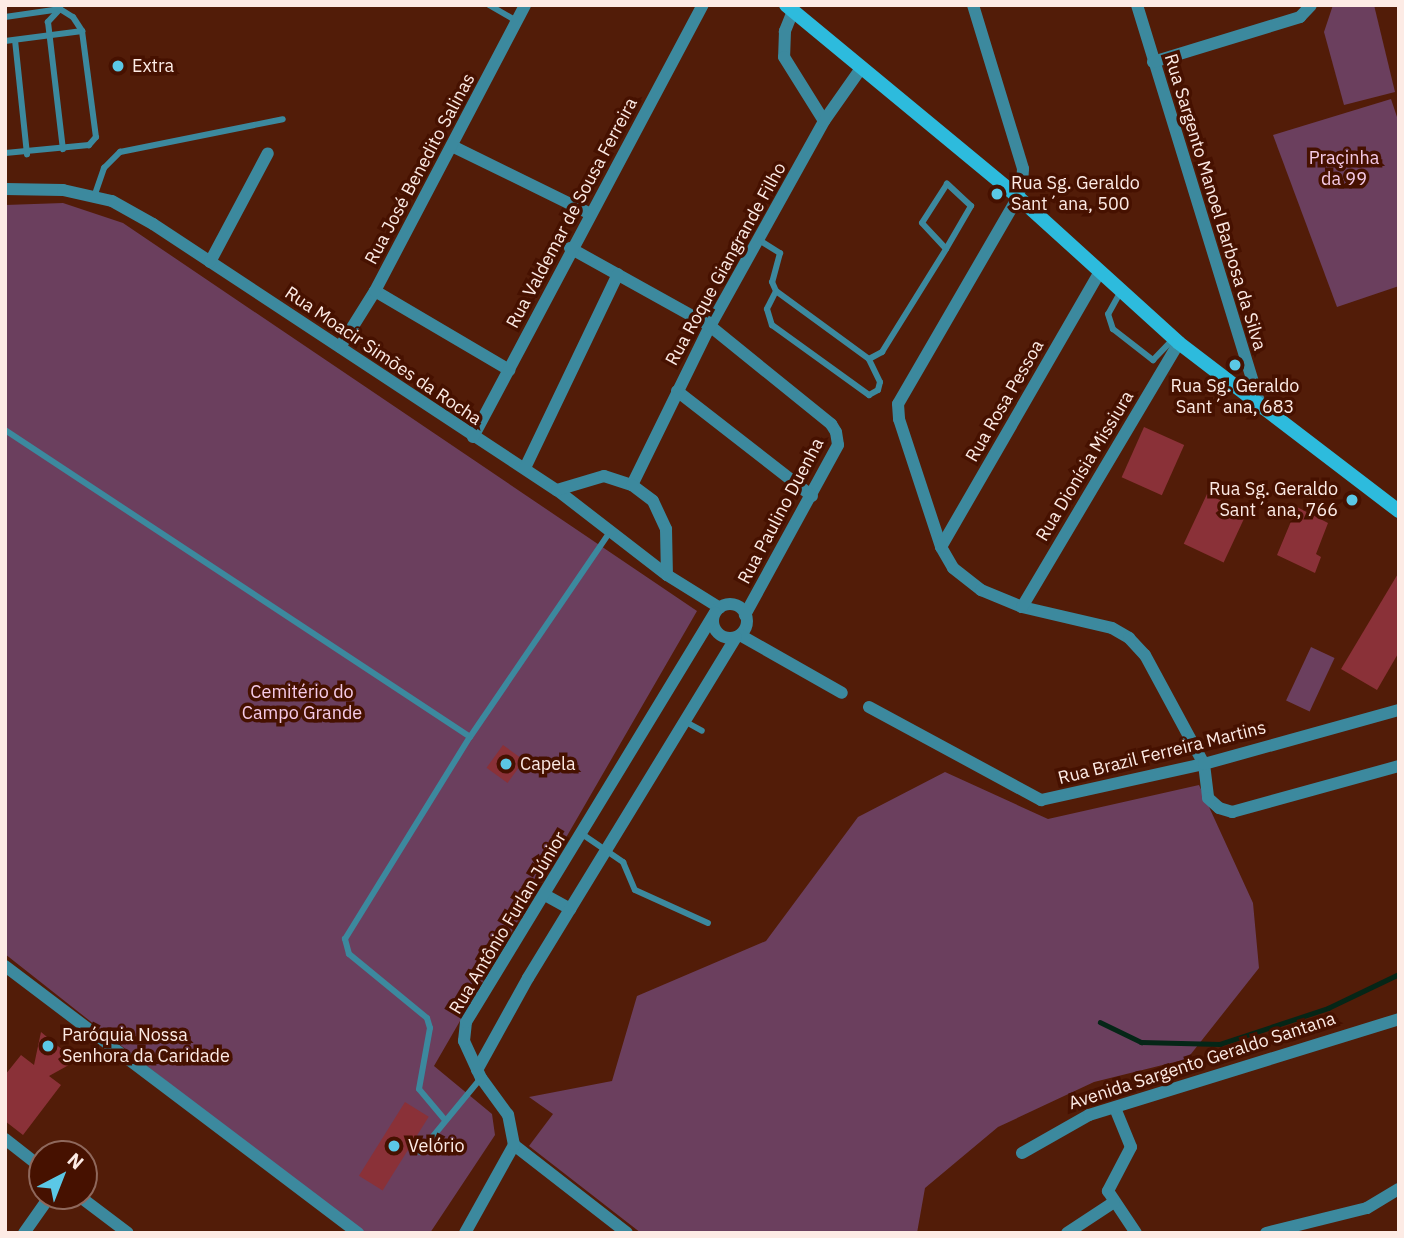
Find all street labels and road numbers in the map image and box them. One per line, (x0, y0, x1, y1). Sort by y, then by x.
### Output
street label: Rua Sargento Manoel Barbosa da Silva (1160, 51, 1270, 353)
street label: Rua José Benedito Salinas (360, 70, 480, 268)
street label: Rua Valdemar de Sousa Ferreira (502, 94, 642, 332)
street label: Rua Roque Giangrande Filho (661, 159, 791, 369)
street label: Rua Moacir Simões da Rocha (281, 282, 485, 430)
street label: Rua Rosa Pessoa (961, 336, 1049, 466)
street label: Rua Dionísia Missiura (1032, 387, 1138, 545)
street label: Rua Paulino Duenha (733, 434, 829, 588)
street label: Rua Brazil Ferreira Martins (1056, 717, 1268, 789)
street label: Rua Antônio Furlan Júnior (445, 828, 571, 1018)
street label: Avenida Sargento Geraldo Santana (1066, 1008, 1338, 1114)

